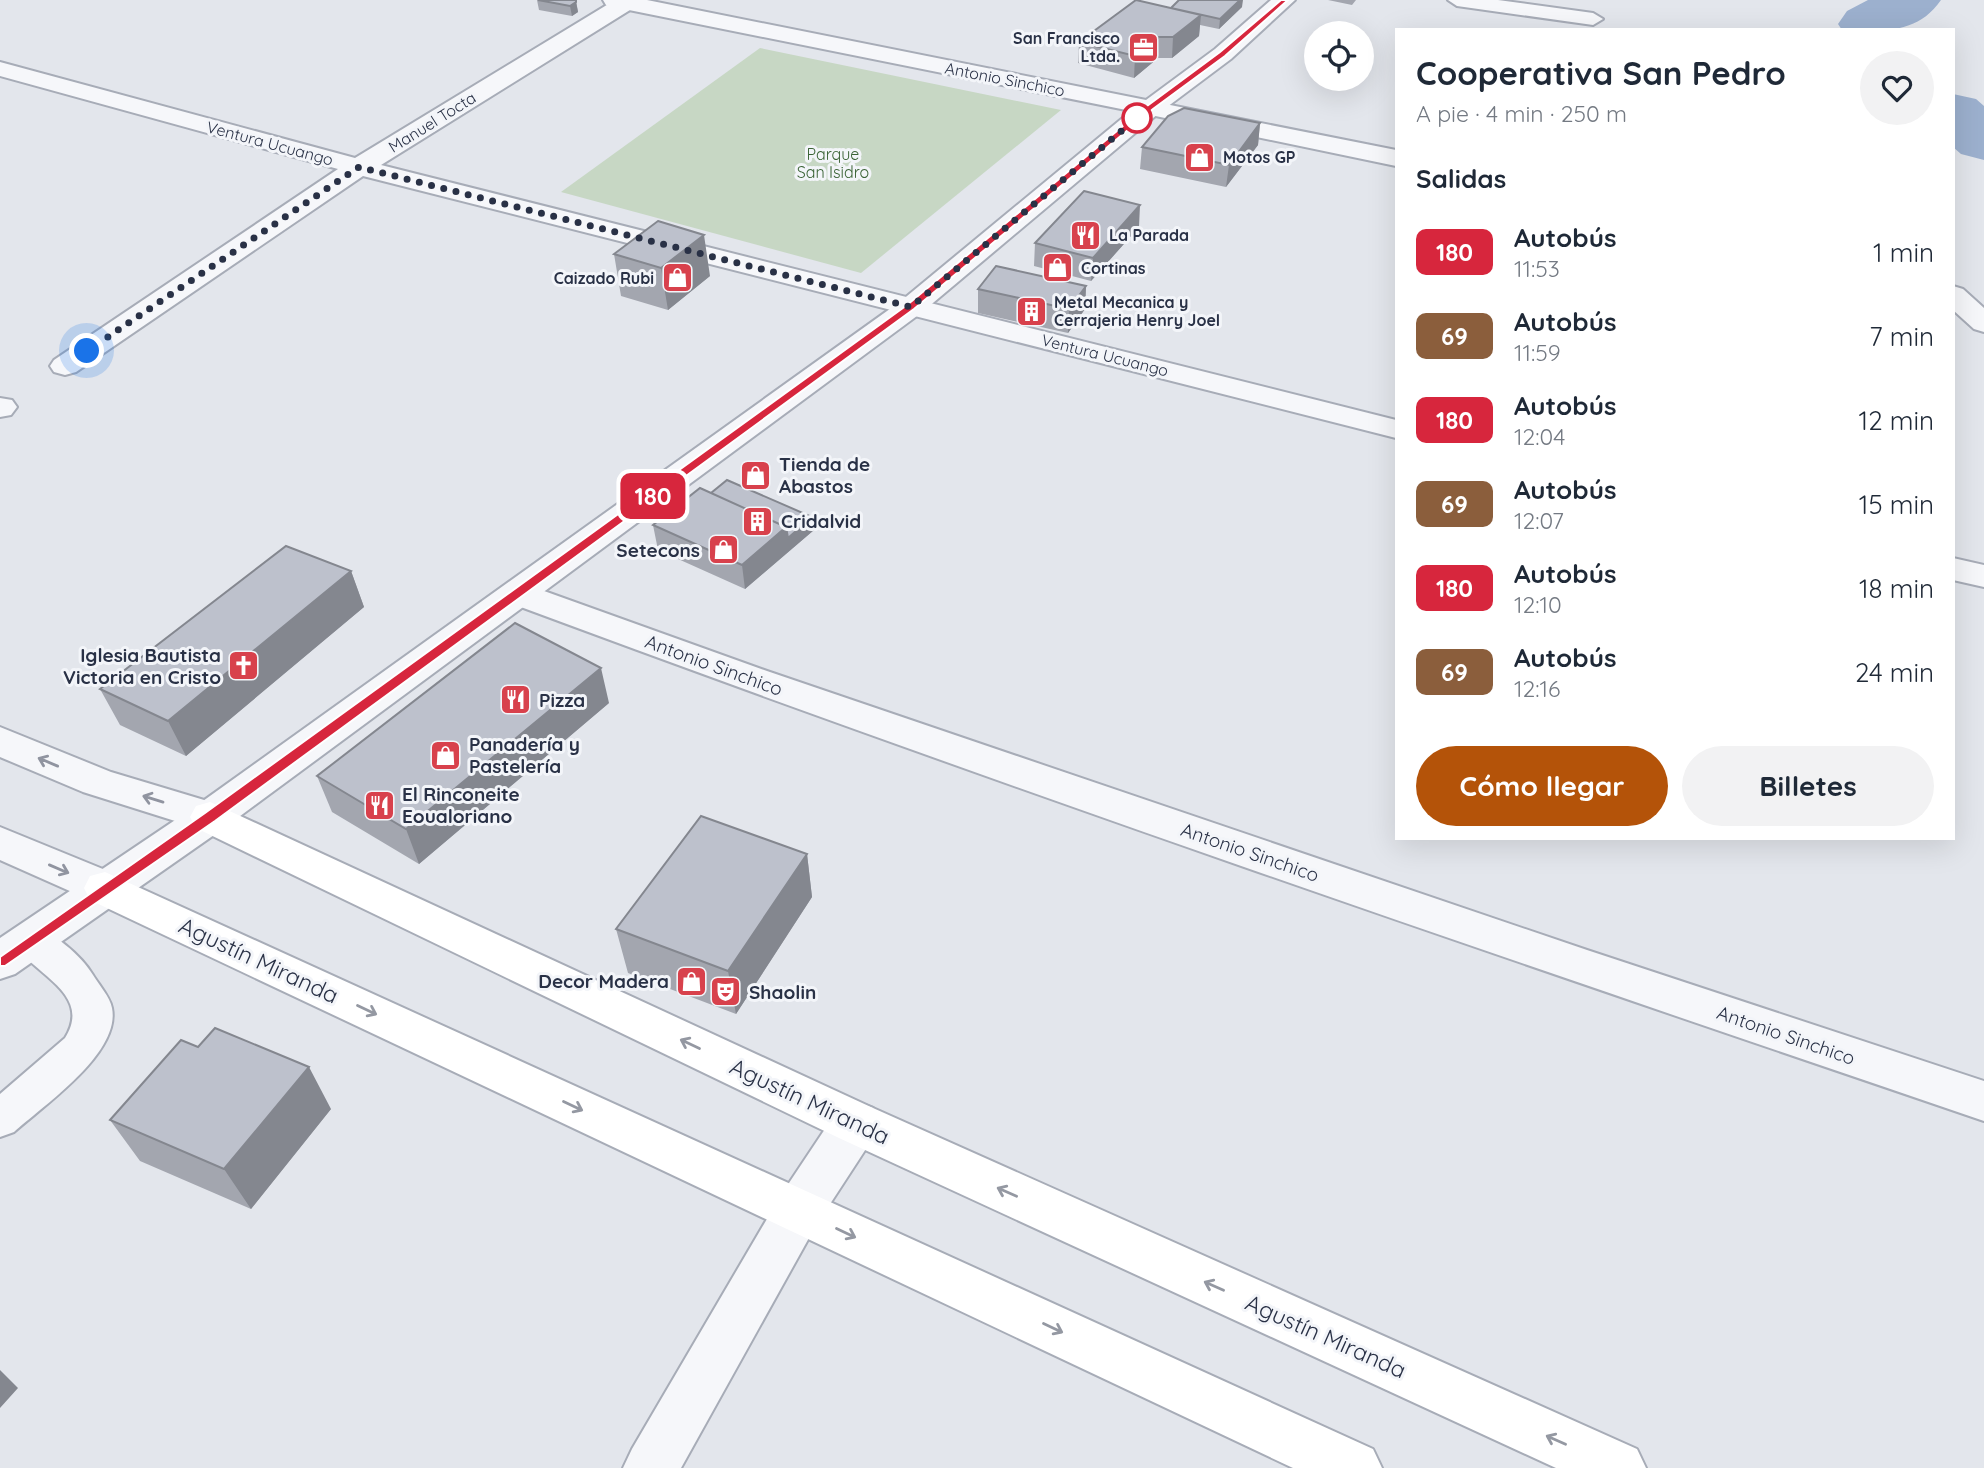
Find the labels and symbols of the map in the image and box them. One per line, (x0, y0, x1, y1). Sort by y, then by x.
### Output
place label: San Francisco Ltda. (1013, 28, 1120, 66)
office icon: San Francisco Ltda. (1126, 30, 1160, 64)
street label: Antonio Sinchico (943, 58, 1067, 100)
street label: Manuel Tocta (385, 87, 479, 157)
unlabelled marker (1122, 103, 1152, 133)
street label: Ventura Ucuango (205, 116, 335, 170)
shop icon: Motos GP (1183, 140, 1217, 174)
park label: Parque San Isidro (797, 144, 869, 182)
place label: Motos GP (1223, 147, 1296, 167)
restaurant icon: La Parada (1069, 218, 1103, 252)
place label: La Parada (1109, 225, 1189, 245)
shop icon: Cortinas (1041, 251, 1075, 285)
place label: Cortinas (1081, 258, 1146, 278)
shop icon: Caizado Rubi (660, 261, 694, 295)
place label: Caizado Rubi (554, 268, 654, 288)
place label: Metal Mecanica y Cerrajeria Henry Joel (1054, 292, 1220, 330)
building icon: Metal Mecanica y Cerrajeria Henry Joel (1014, 294, 1048, 328)
street label: Ventura Ucuango (1039, 330, 1171, 380)
your location (69, 333, 104, 368)
place label: Tienda de Abastos (779, 452, 870, 498)
shop icon: Tienda de Abastos (739, 458, 773, 492)
line badge: 180 (613, 473, 693, 519)
building icon: Cridalvid (741, 504, 775, 538)
place label: Cridalvid (781, 509, 861, 533)
shop icon: Setecons (706, 533, 740, 567)
place label: Setecons (616, 538, 700, 562)
street label: Antonio Sinchico (642, 629, 786, 701)
place label: Iglesia Bautista Victoria en Cristo (63, 643, 221, 689)
church icon: Iglesia Bautista Victoria en Cristo (227, 649, 261, 683)
restaurant icon: Pizza (499, 683, 533, 717)
place label: Pizza (539, 688, 585, 712)
place label: Panadería y Pastelería (469, 732, 580, 778)
shop icon: Panadería y Pastelería (429, 738, 463, 772)
one-way arrow (38, 755, 60, 768)
place label: El Rinconeite Eoualoriano (402, 782, 520, 828)
restaurant icon: El Rinconeite Eoualoriano (362, 788, 396, 822)
one-way arrow (143, 792, 165, 805)
street label: Antonio Sinchico (1178, 817, 1322, 887)
one-way arrow (48, 863, 70, 876)
street label: Agustín Miranda (175, 910, 343, 1010)
shop icon: Decor Madera (675, 964, 709, 998)
place label: Decor Madera (538, 969, 669, 993)
theatre icon: Shaolin (709, 975, 743, 1009)
place label: Shaolin (749, 980, 816, 1004)
street label: Antonio Sinchico (1714, 1000, 1858, 1070)
one-way arrow (356, 1004, 377, 1017)
one-way arrow (680, 1037, 701, 1051)
street label: Agustín Miranda (726, 1051, 894, 1151)
one-way arrow (562, 1100, 583, 1113)
one-way arrow (997, 1185, 1018, 1198)
one-way arrow (835, 1227, 856, 1240)
one-way arrow (1204, 1278, 1225, 1291)
street label: Agustín Miranda (1241, 1288, 1411, 1384)
one-way arrow (1042, 1323, 1063, 1336)
one-way arrow (1545, 1433, 1567, 1446)

